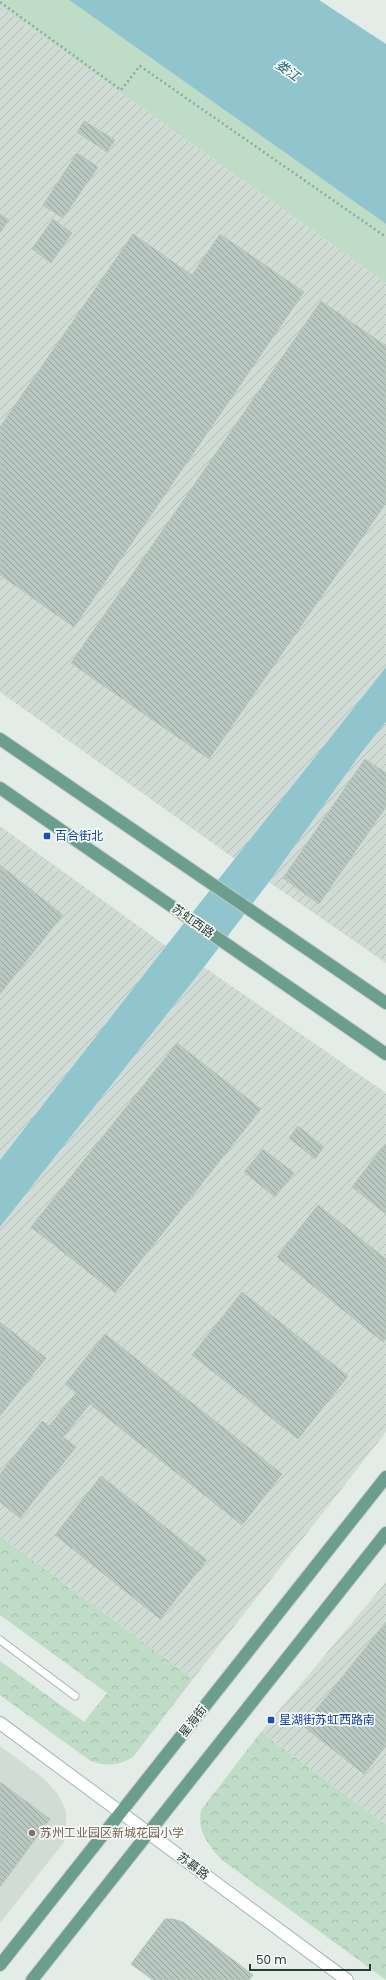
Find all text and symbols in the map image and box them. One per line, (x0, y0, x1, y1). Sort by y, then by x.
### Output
water label: 娄江 (272, 55, 305, 87)
place label: 百合街北 (55, 827, 103, 844)
marker: 百合街北 (42, 831, 52, 841)
street label: 苏虹西路 (169, 900, 218, 941)
street label: 星海街 (175, 1701, 210, 1740)
place label: 星湖街苏虹西路南 (279, 1711, 375, 1728)
marker: 星湖街苏虹西路南 (266, 1715, 276, 1725)
place label: 苏州工业园区新城花园小学 (40, 1824, 184, 1841)
marker: 苏州工业园区新城花园小学 (27, 1828, 37, 1838)
street label: 苏慕路 (174, 1848, 213, 1883)
scale bar (250, 1946, 370, 1972)
text: 50 m (256, 1951, 287, 1968)

